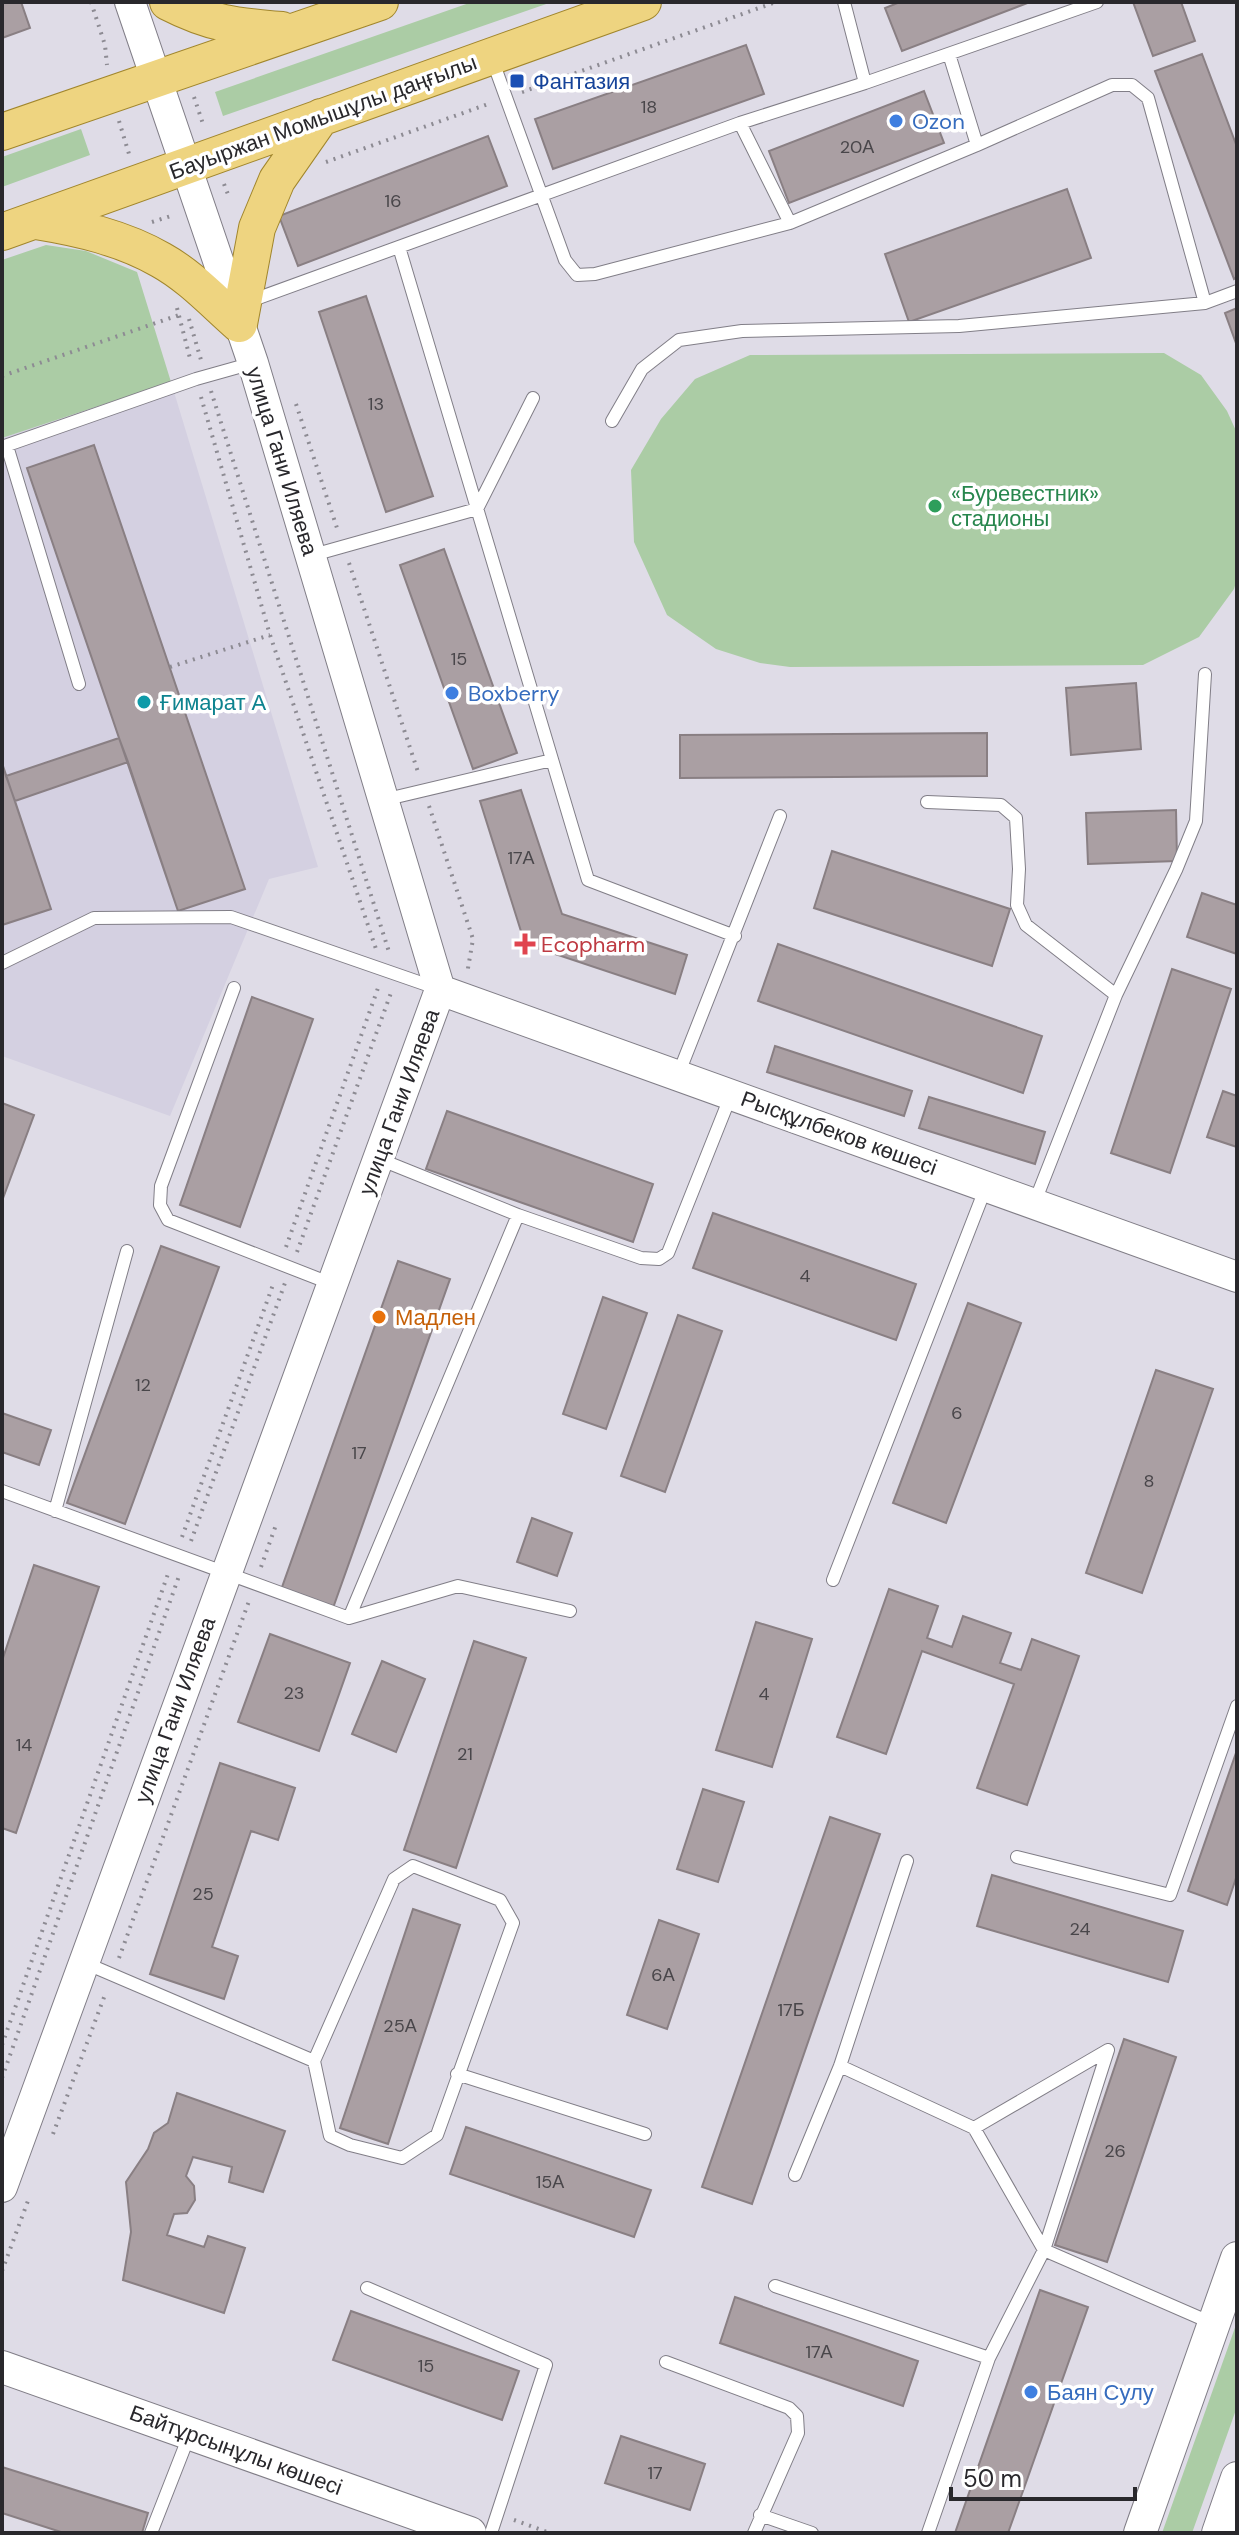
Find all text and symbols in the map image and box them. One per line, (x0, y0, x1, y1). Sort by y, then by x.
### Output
street label: Бауыржан Момышұлы даңғылы (165, 48, 481, 186)
place label: Фантазия (533, 67, 630, 96)
marker: Фантазия (508, 72, 526, 90)
house number: 18 (641, 95, 657, 119)
place label: Ozon (912, 107, 965, 136)
marker: Ozon (887, 112, 905, 130)
house number: 20А (840, 135, 874, 159)
house number: 16 (385, 189, 401, 213)
street label: улица Гани Иляева (239, 363, 325, 560)
house number: 13 (368, 392, 384, 416)
place label: «Буревестник» стадионы (951, 479, 1099, 533)
marker: «Буревестник» стадионы (926, 497, 944, 515)
house number: 15 (451, 647, 467, 671)
place label: Boxberry (468, 679, 560, 708)
marker: Boxberry (443, 684, 461, 702)
place label: Ғимарат А (159, 688, 266, 717)
marker: Ғимарат А (135, 693, 153, 711)
house number: 17А (507, 846, 535, 870)
place label: Ecopharm (541, 930, 645, 959)
marker: Ecopharm (516, 935, 534, 953)
street label: улица Гани Иляева (352, 1004, 446, 1199)
street label: Рысқұлбеков көшесі (737, 1084, 941, 1182)
house number: 4 (800, 1264, 811, 1288)
place label: Мадлен (395, 1303, 476, 1332)
marker: Мадлен (370, 1308, 388, 1326)
house number: 12 (135, 1373, 151, 1397)
house number: 6 (951, 1401, 963, 1425)
house number: 17 (351, 1441, 367, 1465)
house number: 8 (1144, 1469, 1154, 1493)
street label: улица Гани Иляева (128, 1612, 222, 1807)
house number: 23 (283, 1681, 305, 1705)
house number: 4 (759, 1682, 770, 1706)
house number: 14 (16, 1733, 32, 1757)
house number: 21 (457, 1742, 473, 1766)
house number: 25 (192, 1882, 214, 1906)
house number: 24 (1070, 1917, 1091, 1941)
house number: 6А (651, 1963, 675, 1987)
house number: 17Б (777, 1998, 805, 2022)
house number: 25А (383, 2014, 417, 2038)
house number: 26 (1104, 2139, 1126, 2163)
house number: 15А (536, 2170, 564, 2194)
house number: 17А (805, 2340, 833, 2364)
house number: 15 (418, 2354, 434, 2378)
place label: Баян Сулу (1047, 2378, 1154, 2407)
marker: Баян Сулу (1022, 2383, 1040, 2401)
street label: Байтұрсынұлы көшесі (126, 2398, 346, 2502)
scale bar (951, 2451, 1135, 2501)
house number: 17 (647, 2461, 663, 2485)
text: 50 m (963, 2463, 1022, 2494)

